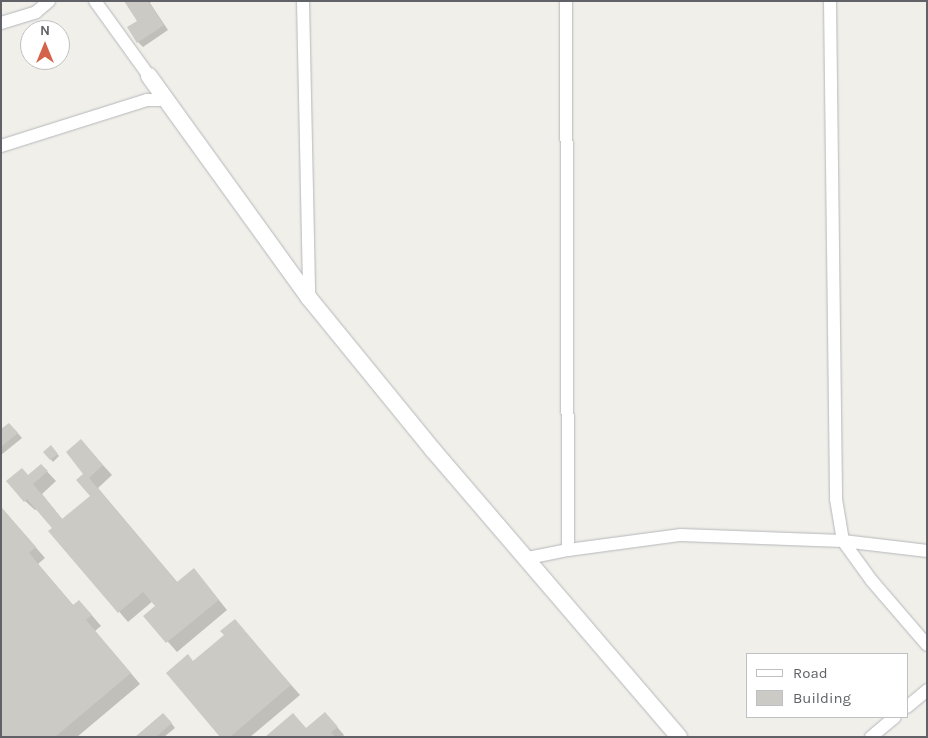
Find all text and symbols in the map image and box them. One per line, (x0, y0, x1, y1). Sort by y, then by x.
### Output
north arrow (20, 20, 70, 70)
text: N (40, 22, 50, 39)
legend (746, 653, 908, 718)
text: Road (793, 664, 828, 682)
text: Building (793, 689, 851, 707)

